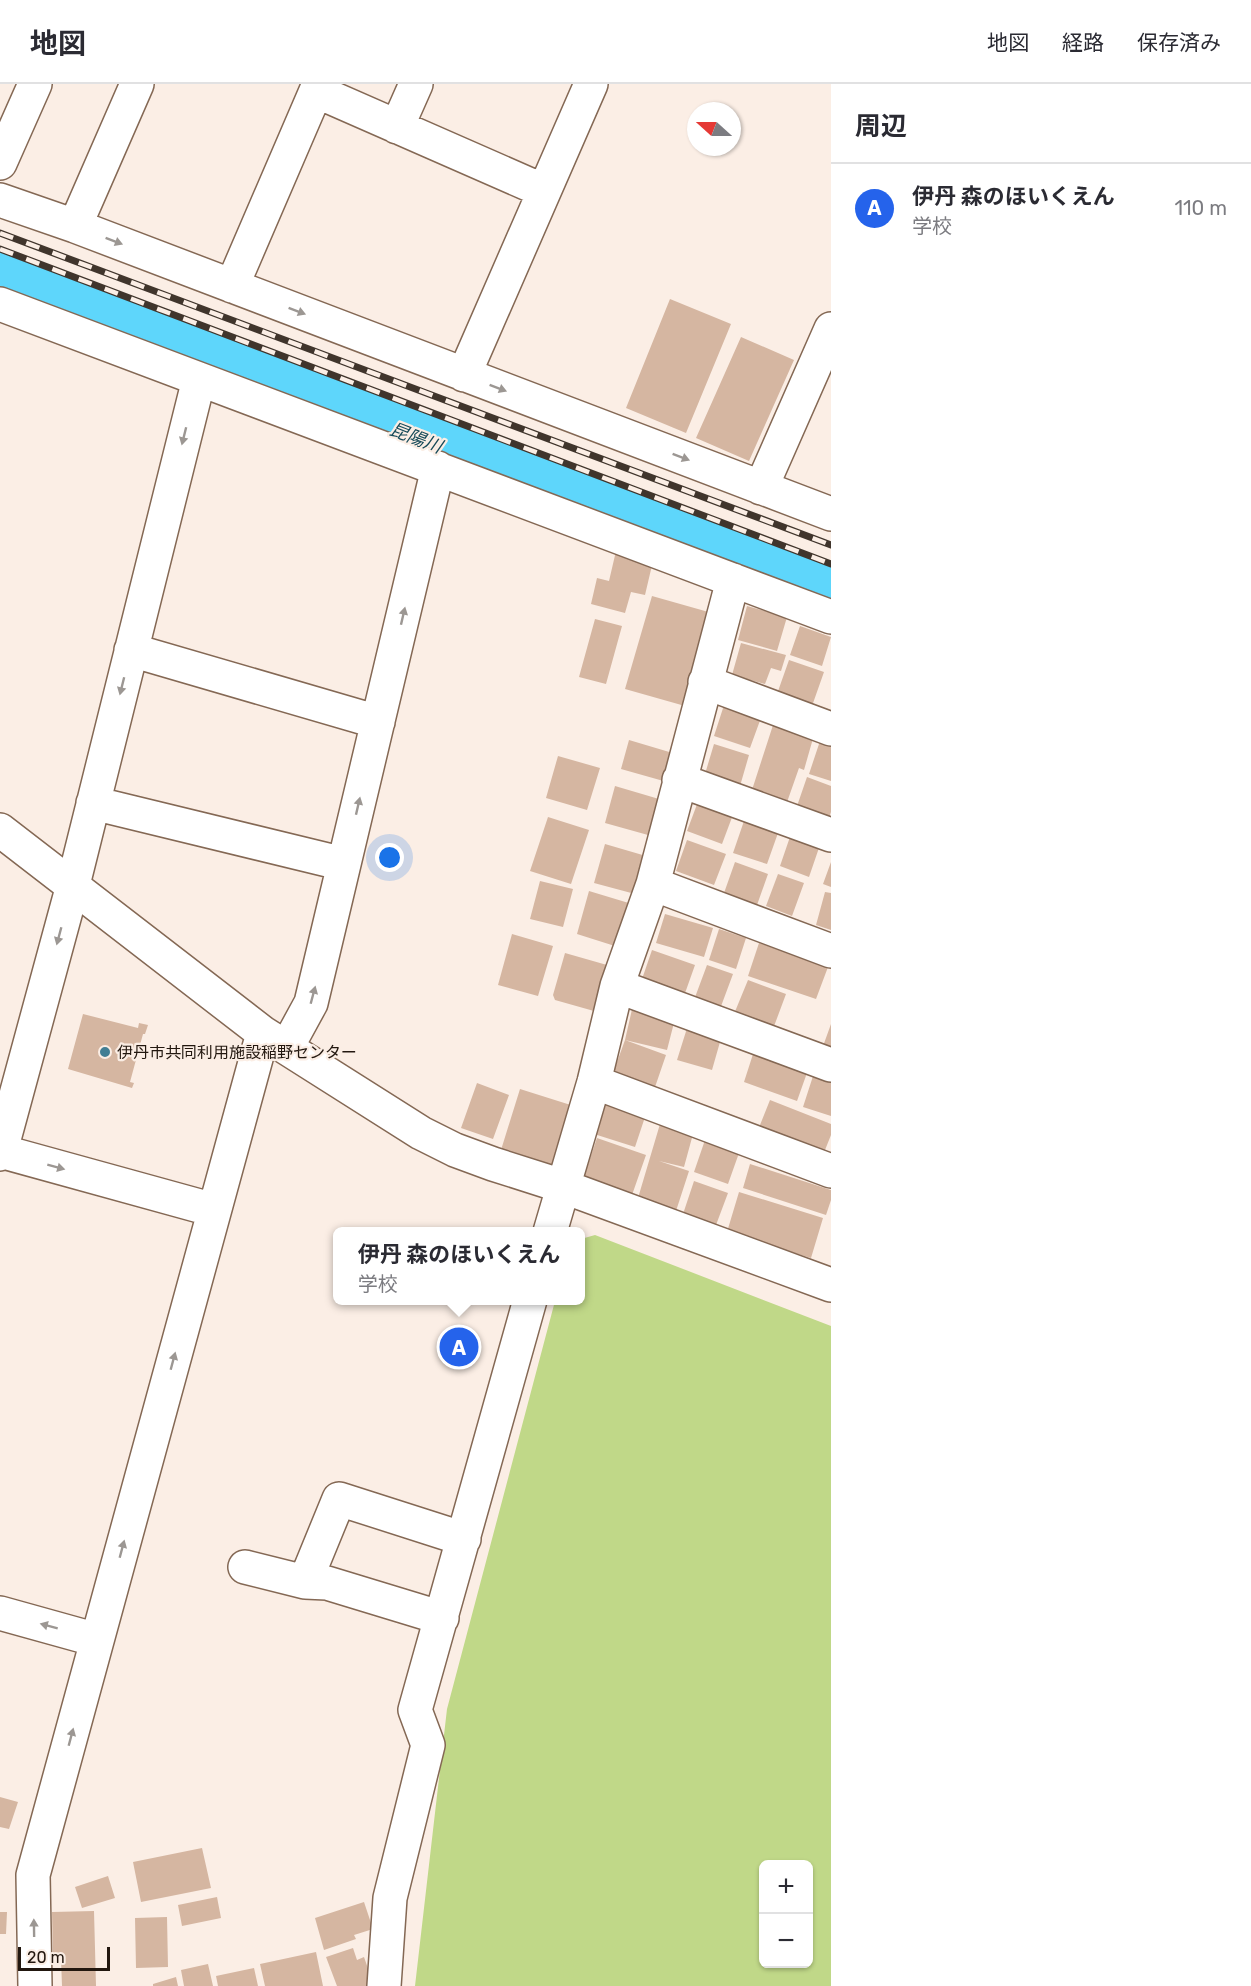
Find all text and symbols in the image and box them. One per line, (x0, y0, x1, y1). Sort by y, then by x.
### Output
text: 地図 (30, 27, 86, 60)
text: 地図 (987, 30, 1029, 55)
text: 経路 (1062, 30, 1104, 55)
text: 保存済み (1137, 30, 1221, 55)
north arrow (687, 102, 741, 156)
text: 周辺 (855, 111, 907, 142)
text: 伊丹 森のほいくえん (912, 183, 1115, 210)
text: A (867, 196, 882, 220)
text: 110 m (1175, 196, 1227, 220)
text: 学校 (912, 214, 952, 238)
one-way arrow (106, 237, 124, 247)
one-way arrow (288, 306, 306, 316)
one-way arrow (489, 384, 507, 394)
water label: 昆陽川 (387, 418, 447, 459)
one-way arrow (179, 426, 189, 445)
one-way arrow (672, 453, 690, 463)
one-way arrow (399, 607, 409, 625)
one-way arrow (117, 677, 127, 695)
one-way arrow (354, 796, 364, 815)
your location (375, 843, 404, 872)
one-way arrow (54, 927, 63, 945)
one-way arrow (309, 986, 318, 1004)
place label: 伊丹市共同利用施設稲野センター (117, 1043, 357, 1062)
marker: 伊丹市共同利用施設稲野センター (98, 1045, 112, 1059)
one-way arrow (47, 1162, 66, 1172)
popup (333, 1227, 585, 1305)
text: 伊丹 森のほいくえん (358, 1241, 560, 1268)
text: 学校 (358, 1272, 398, 1296)
pin: A (440, 1324, 478, 1370)
one-way arrow (169, 1352, 178, 1370)
one-way arrow (117, 1540, 127, 1558)
one-way arrow (39, 1621, 57, 1630)
one-way arrow (66, 1728, 76, 1747)
map controls (759, 1860, 813, 1968)
button: + (759, 1860, 813, 1914)
button: − (759, 1914, 813, 1968)
one-way arrow (29, 1918, 39, 1937)
scale bar (18, 1944, 110, 1972)
text: 20 m (27, 1948, 65, 1967)

